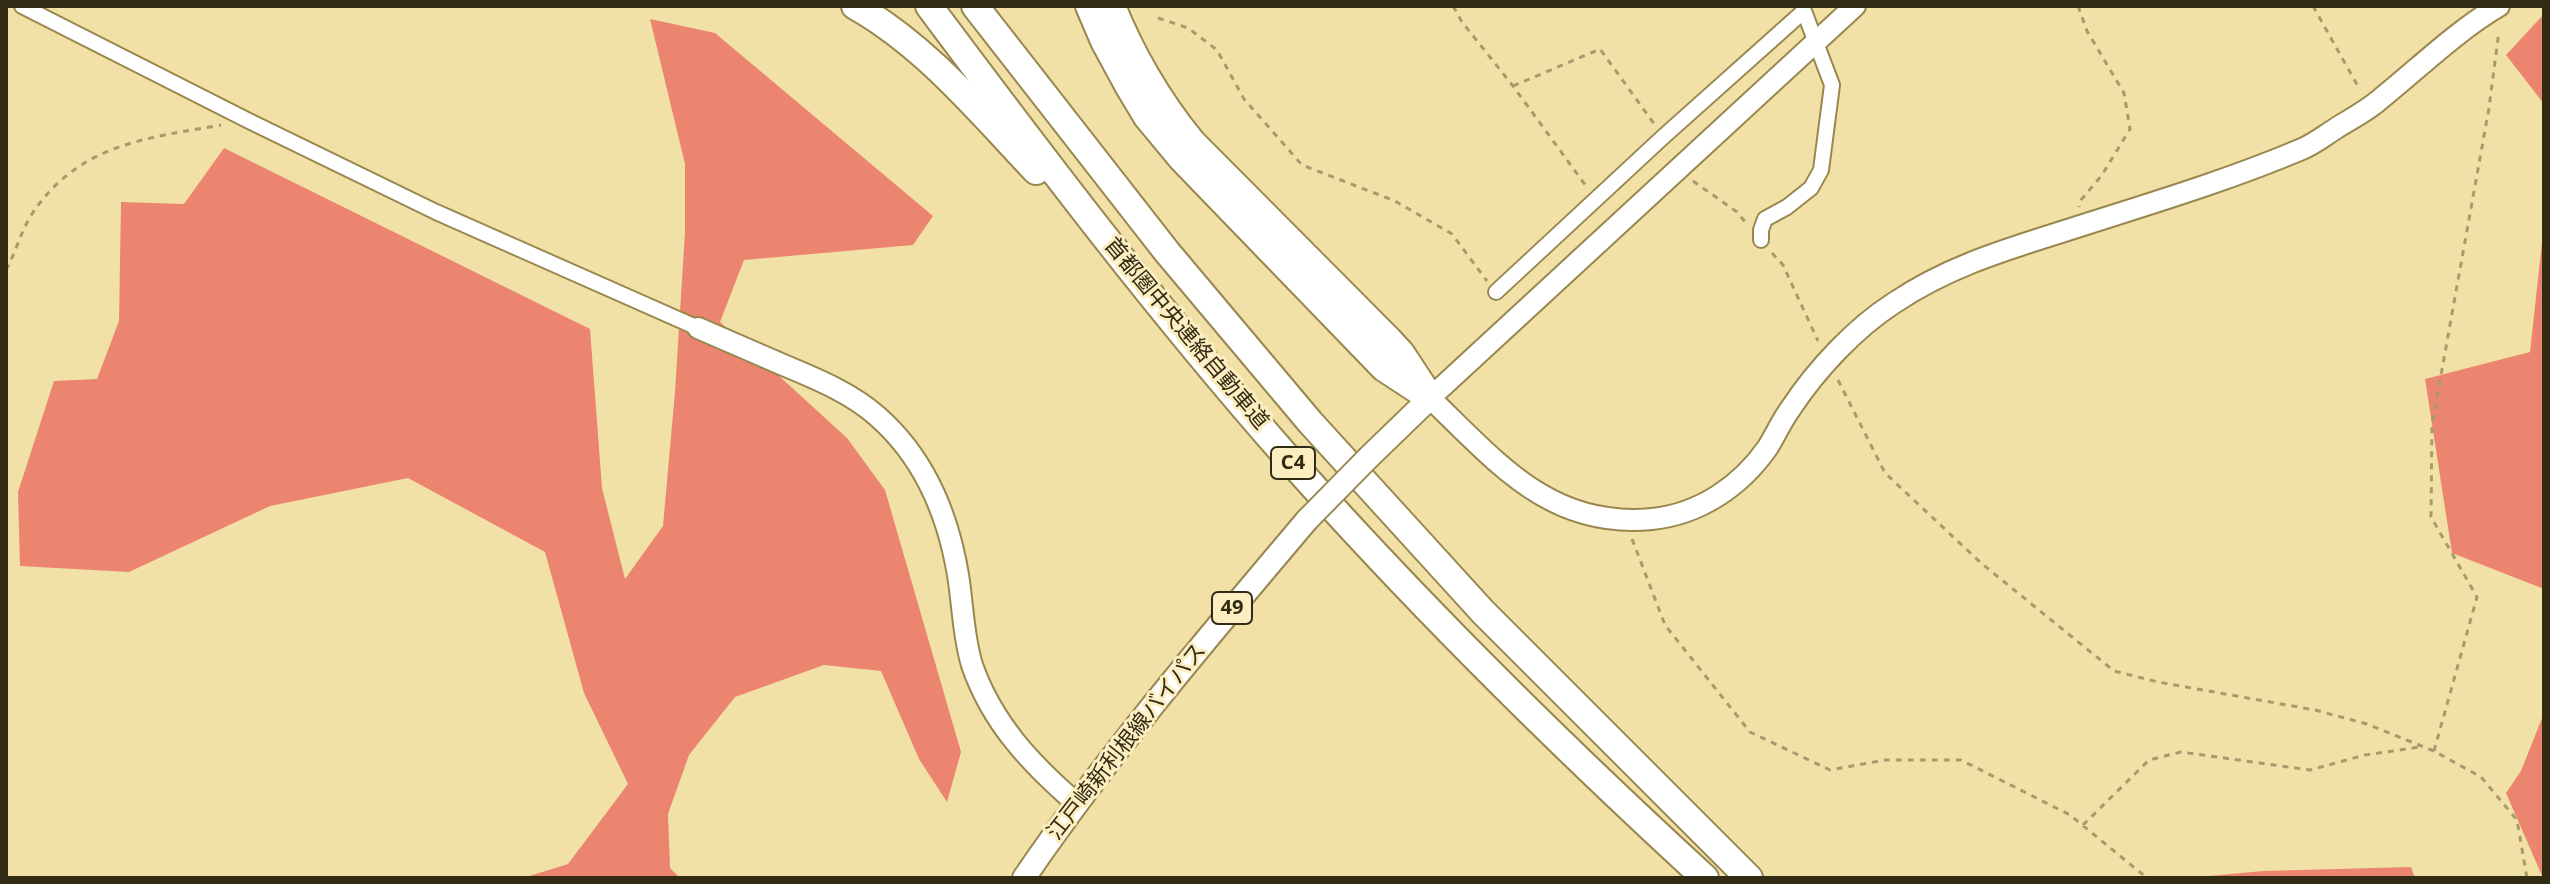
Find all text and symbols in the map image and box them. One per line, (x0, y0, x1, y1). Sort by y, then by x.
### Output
street label: 首都圏中央連絡自動車道 (1098, 233, 1274, 435)
road number: C4 (1271, 447, 1315, 479)
road number: 49 (1212, 592, 1252, 624)
street label: 江戸崎新利根線バイパス (1042, 639, 1212, 845)

